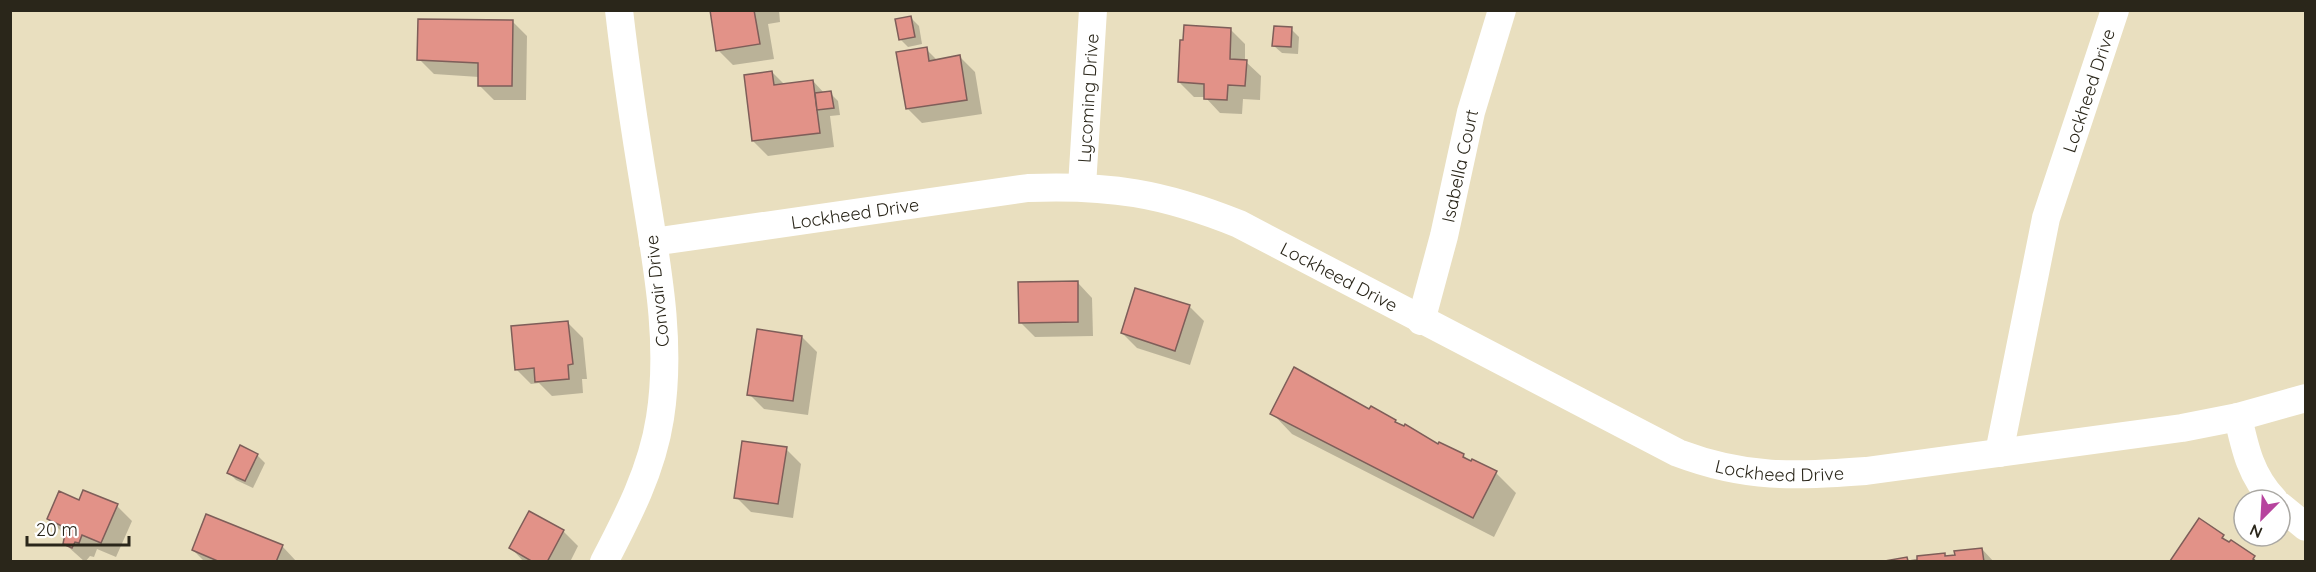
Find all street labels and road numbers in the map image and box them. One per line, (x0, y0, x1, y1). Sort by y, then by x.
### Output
street label: Lockheed Drive (2057, 26, 2120, 155)
street label: Lycoming Drive (1072, 33, 1103, 164)
street label: Isabella Court (1436, 107, 1483, 224)
street label: Lockheed Drive (789, 192, 920, 234)
street label: Convair Drive (640, 234, 674, 348)
street label: Lockheed Drive (1277, 236, 1402, 316)
street label: Lockheed Drive (1713, 454, 1845, 486)

